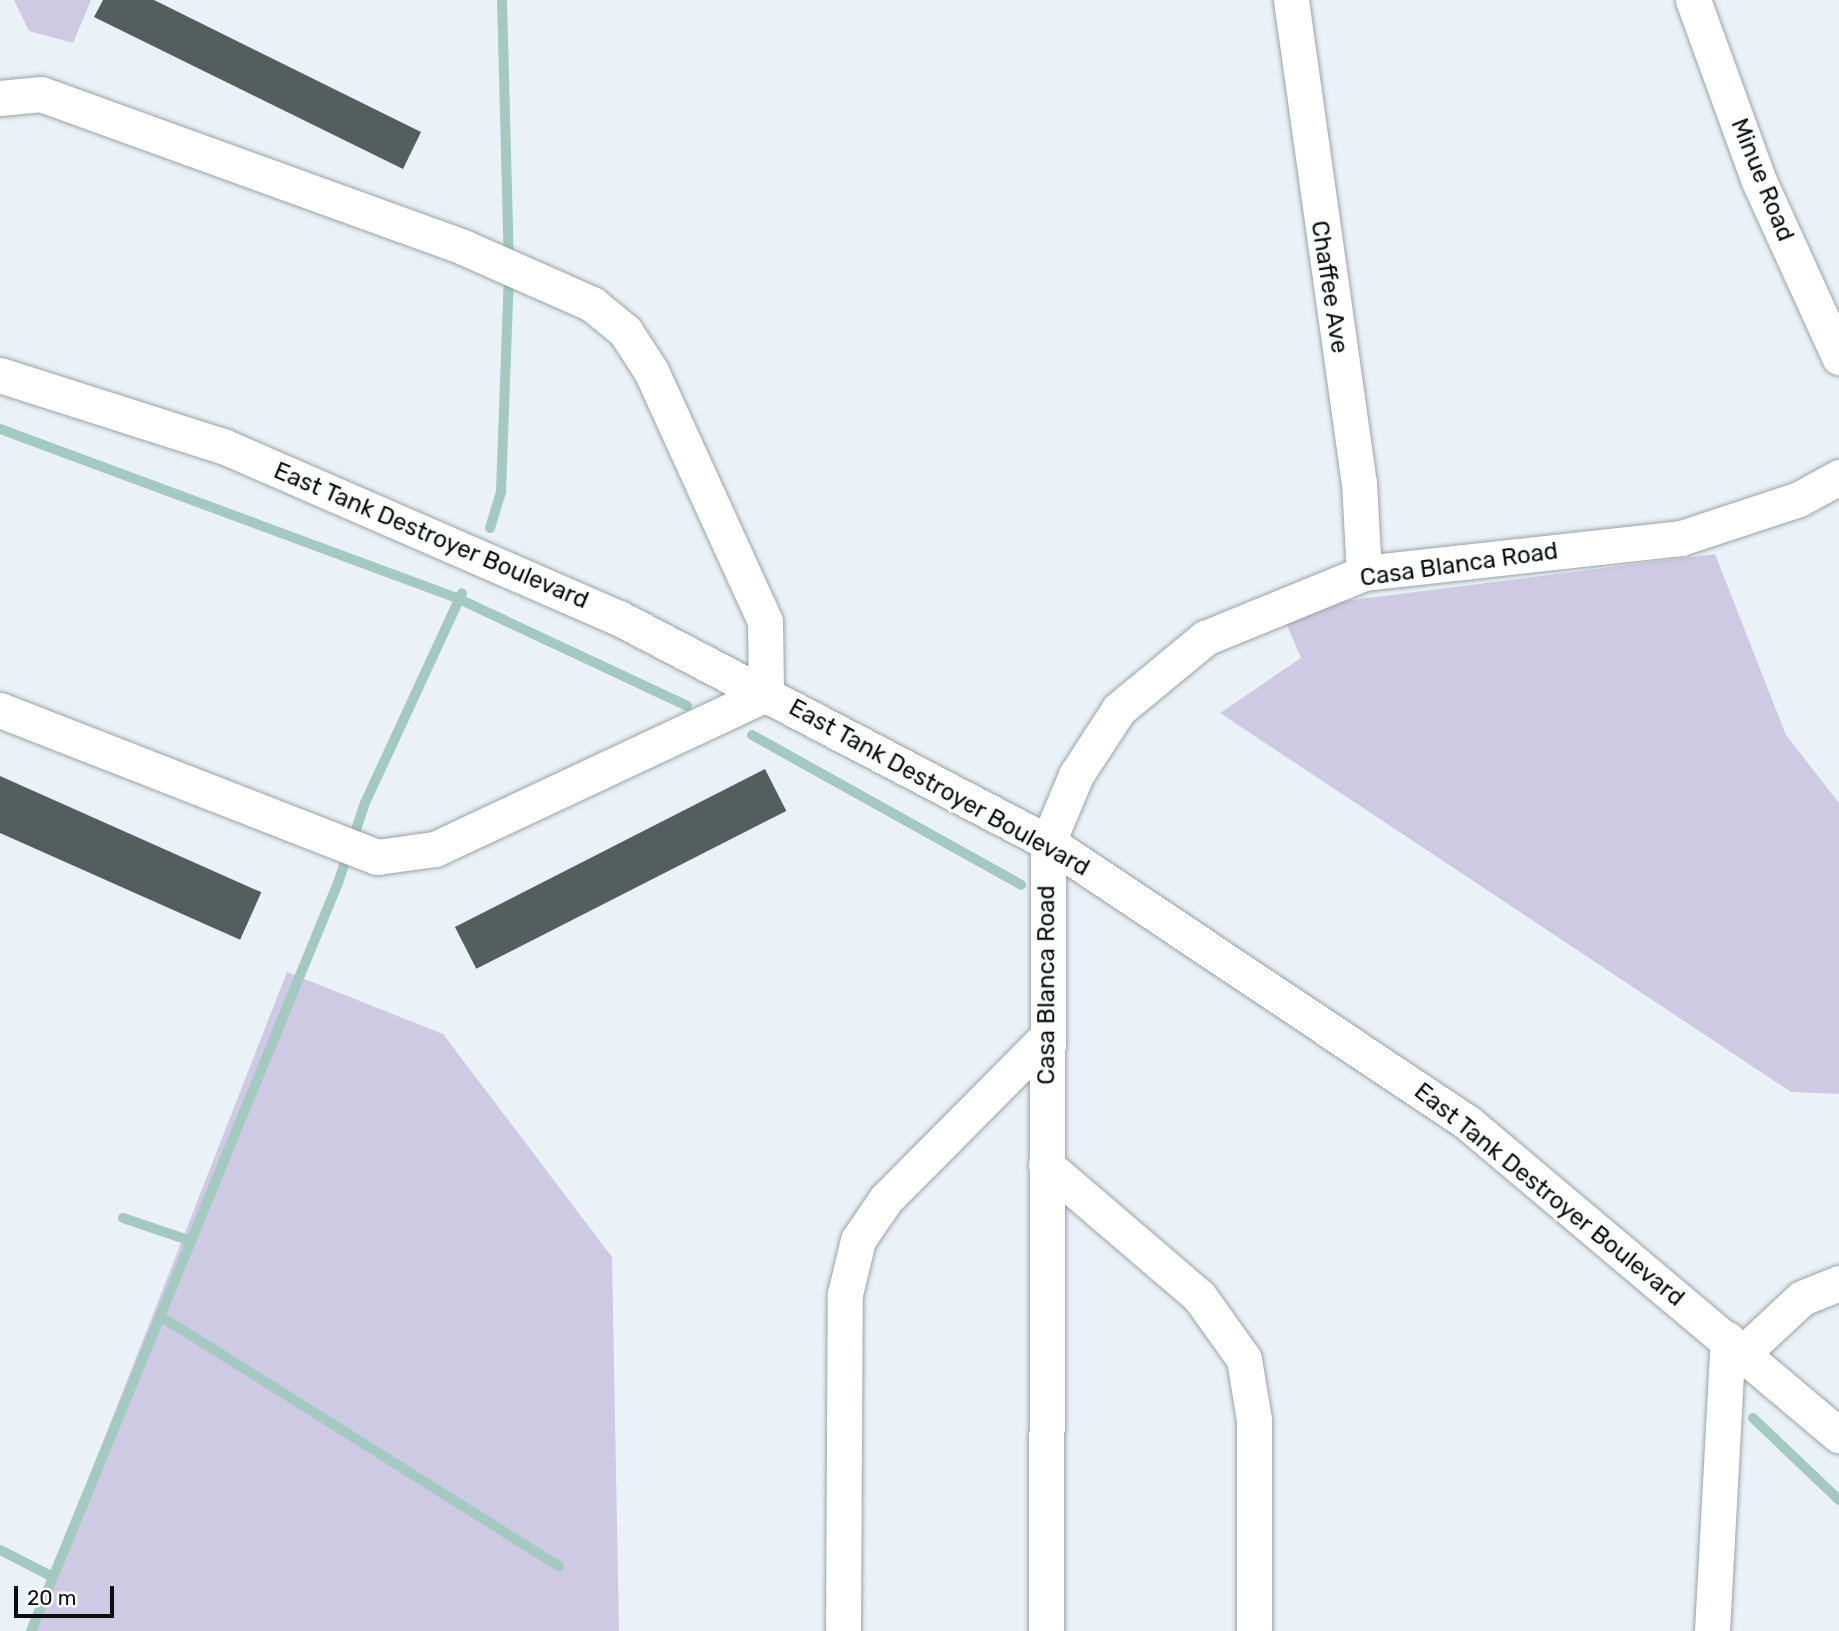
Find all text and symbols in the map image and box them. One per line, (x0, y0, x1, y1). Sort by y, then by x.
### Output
street label: Minue Road (1724, 114, 1800, 246)
street label: Chaffee Ave (1304, 218, 1354, 356)
street label: East Tank Destroyer Boulevard (269, 456, 593, 616)
street label: Casa Blanca Road (1358, 537, 1560, 593)
street label: East Tank Destroyer Boulevard (783, 693, 1095, 883)
street label: Casa Blanca Road (1033, 885, 1061, 1085)
street label: East Tank Destroyer Boulevard (1408, 1077, 1690, 1313)
scale bar (18, 1572, 117, 1616)
text: 20 m (27, 1585, 76, 1610)

